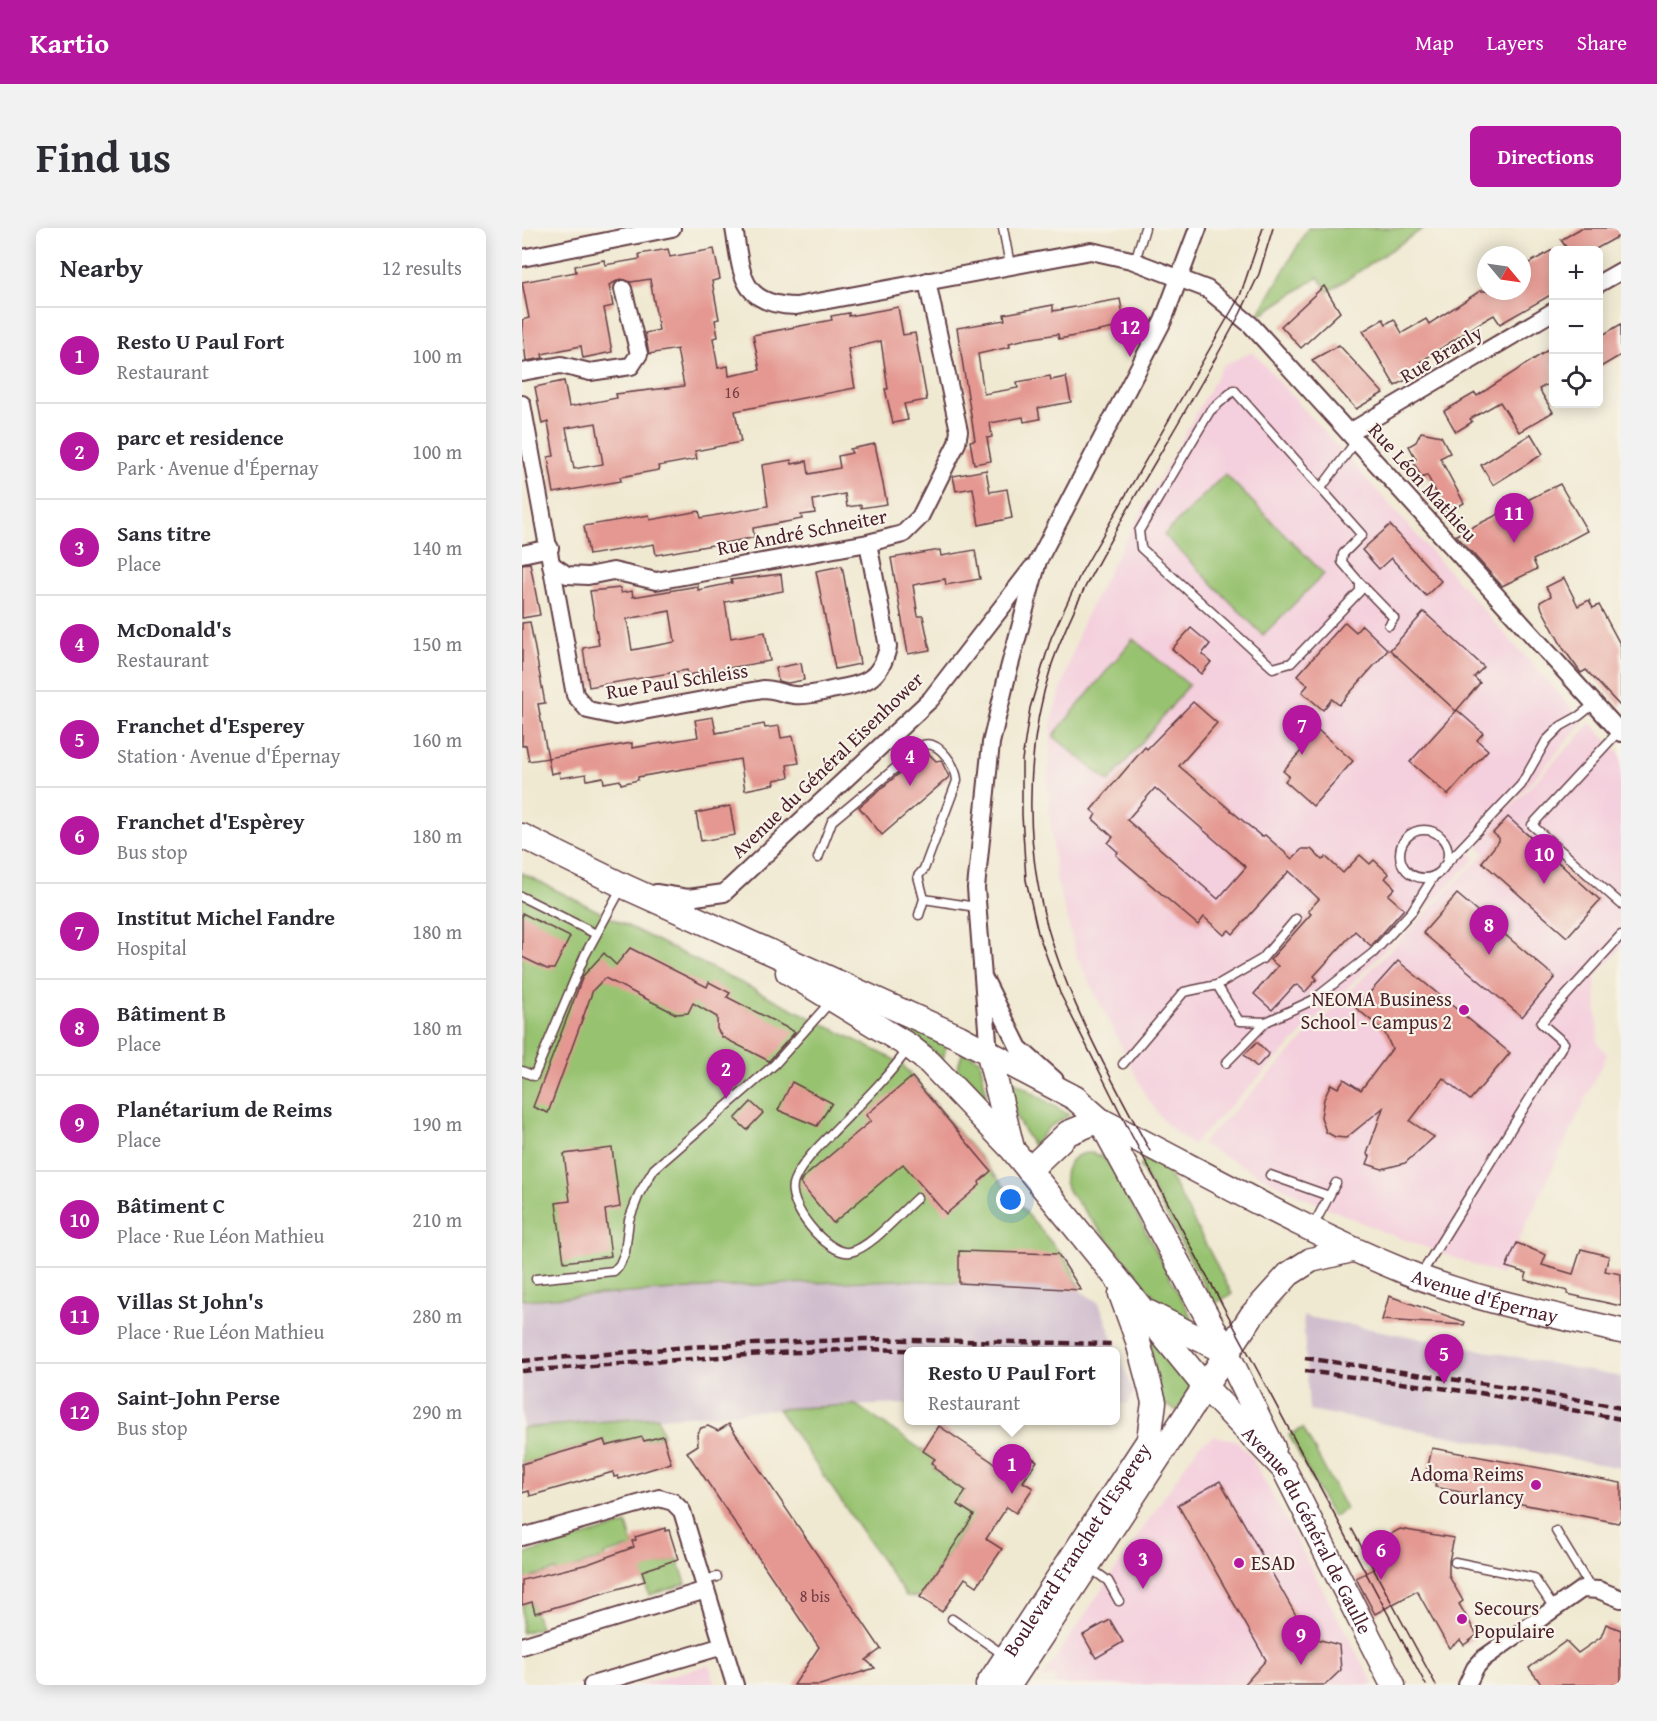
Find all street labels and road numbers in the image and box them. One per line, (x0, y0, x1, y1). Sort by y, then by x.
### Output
street label: Rue Branly (1394, 317, 1488, 390)
street label: Rue Léon Mathieu (1362, 416, 1485, 548)
street label: Rue André Schneiter (714, 501, 889, 562)
street label: Rue Paul Schleiss (604, 655, 750, 706)
street label: Avenue du Général Eisenhower (724, 665, 929, 865)
street label: Avenue d'Épernay (1408, 1261, 1561, 1330)
street label: Avenue du Général de Gaulle (1236, 1419, 1380, 1639)
street label: Boulevard Franchet d'Esperey (996, 1437, 1157, 1662)

